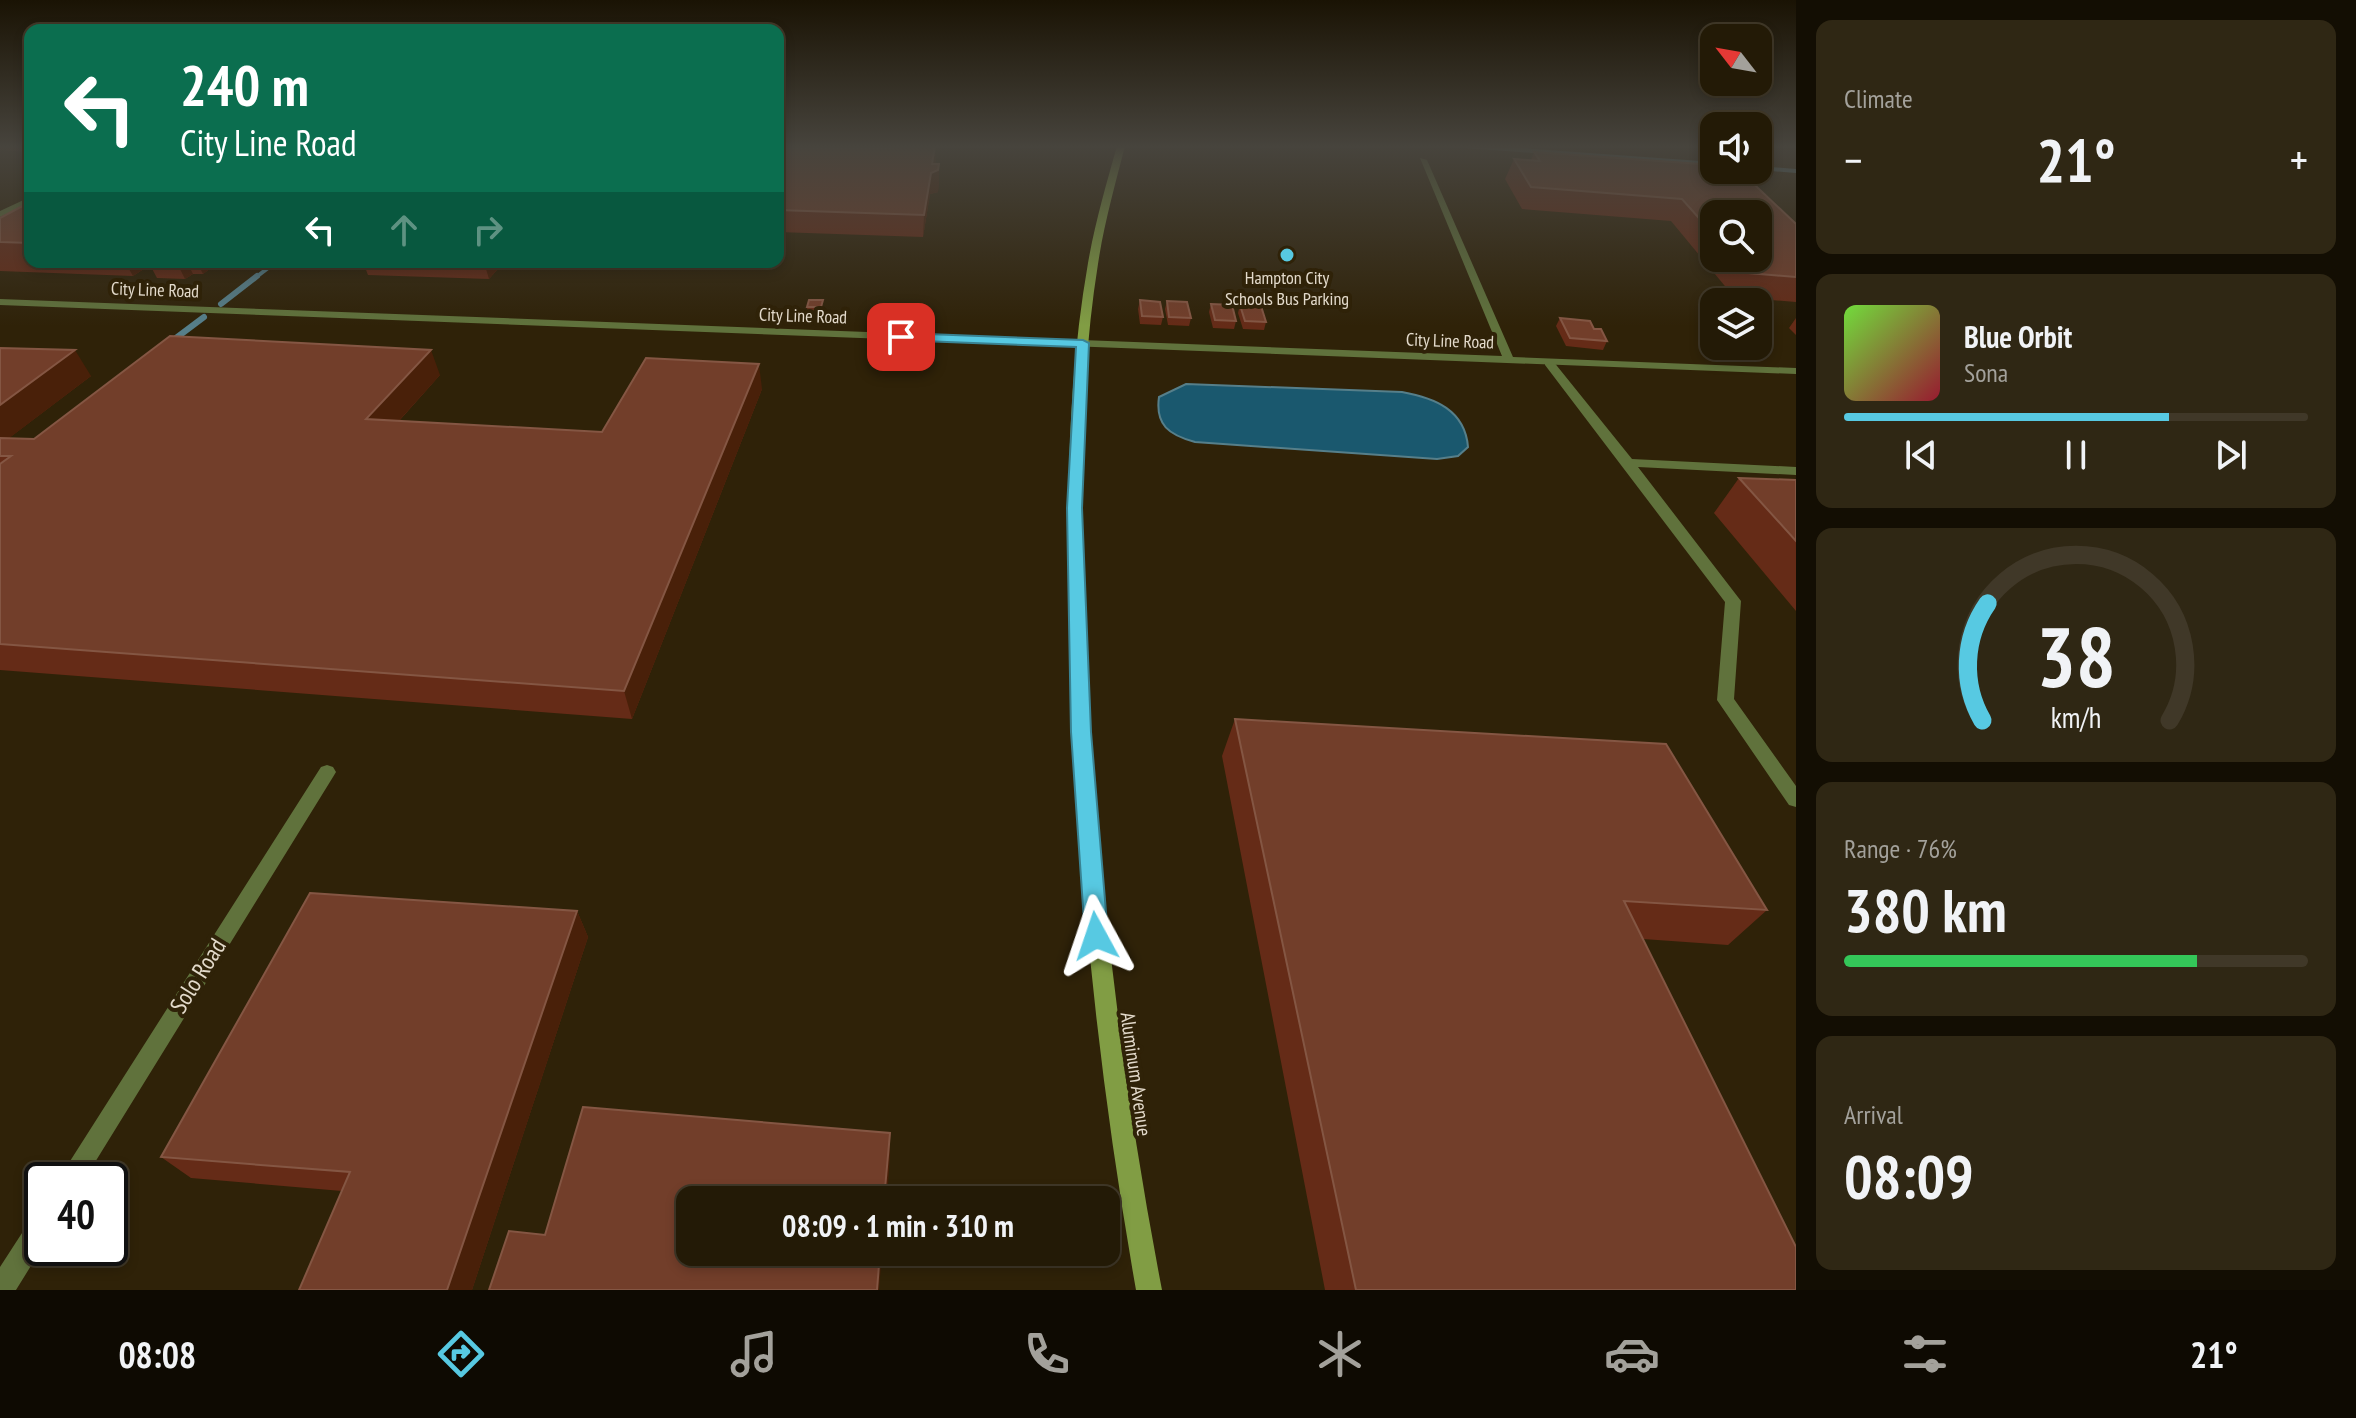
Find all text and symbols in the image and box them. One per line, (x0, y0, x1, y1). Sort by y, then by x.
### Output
north arrow (1700, 24, 1772, 96)
map controls (1700, 24, 1772, 360)
text: 240 m (180, 49, 309, 121)
icon: left (48, 56, 152, 160)
text: Climate (1844, 82, 1913, 115)
button: sound (1700, 112, 1772, 184)
text: City Line Road (180, 119, 357, 166)
text: 21° (2036, 121, 2116, 199)
text: − (1844, 131, 1862, 188)
text: + (2290, 131, 2308, 188)
button: search (1700, 200, 1772, 272)
icon: left (298, 208, 342, 252)
icon: ahead (382, 208, 426, 252)
icon: right (466, 208, 510, 252)
marker: Hampton City Schools Bus Parking (1278, 246, 1296, 264)
place label: Hampton City Schools Bus Parking (1225, 266, 1349, 310)
street label: City Line Road (110, 276, 200, 303)
button: layers (1700, 288, 1772, 360)
street label: City Line Road (758, 302, 848, 329)
pin (867, 303, 935, 371)
icon: arrive (879, 315, 923, 359)
text: Blue Orbit (1964, 317, 2072, 356)
street label: City Line Road (1405, 327, 1495, 354)
text: Sona (1964, 356, 2008, 389)
icon: previous (1899, 433, 1943, 477)
icon: pause (2054, 433, 2098, 477)
icon: next (2209, 433, 2253, 477)
text: 38 (2036, 602, 2116, 710)
text: km/h (2051, 699, 2101, 736)
text: Range · 76% (1844, 832, 1957, 865)
text: 380 km (1844, 871, 2007, 949)
position arrow (1054, 894, 1138, 978)
street label: Solo Road (163, 932, 233, 1019)
street label: Aluminum Avenue (1114, 1010, 1158, 1138)
text: Arrival (1844, 1098, 1903, 1131)
text: 08:09 (1844, 1137, 1974, 1215)
speed limit sign: 40 (24, 1162, 128, 1266)
text: 08:09 · 1 min · 310 m (782, 1206, 1014, 1245)
icon: directions (433, 1326, 489, 1382)
icon: music (726, 1326, 782, 1382)
icon: phone (1019, 1326, 1075, 1382)
icon: climate (1312, 1326, 1368, 1382)
icon: car (1604, 1326, 1660, 1382)
icon: filters (1897, 1326, 1953, 1382)
text: 08:08 (118, 1331, 196, 1378)
text: 21° (2190, 1331, 2238, 1378)

